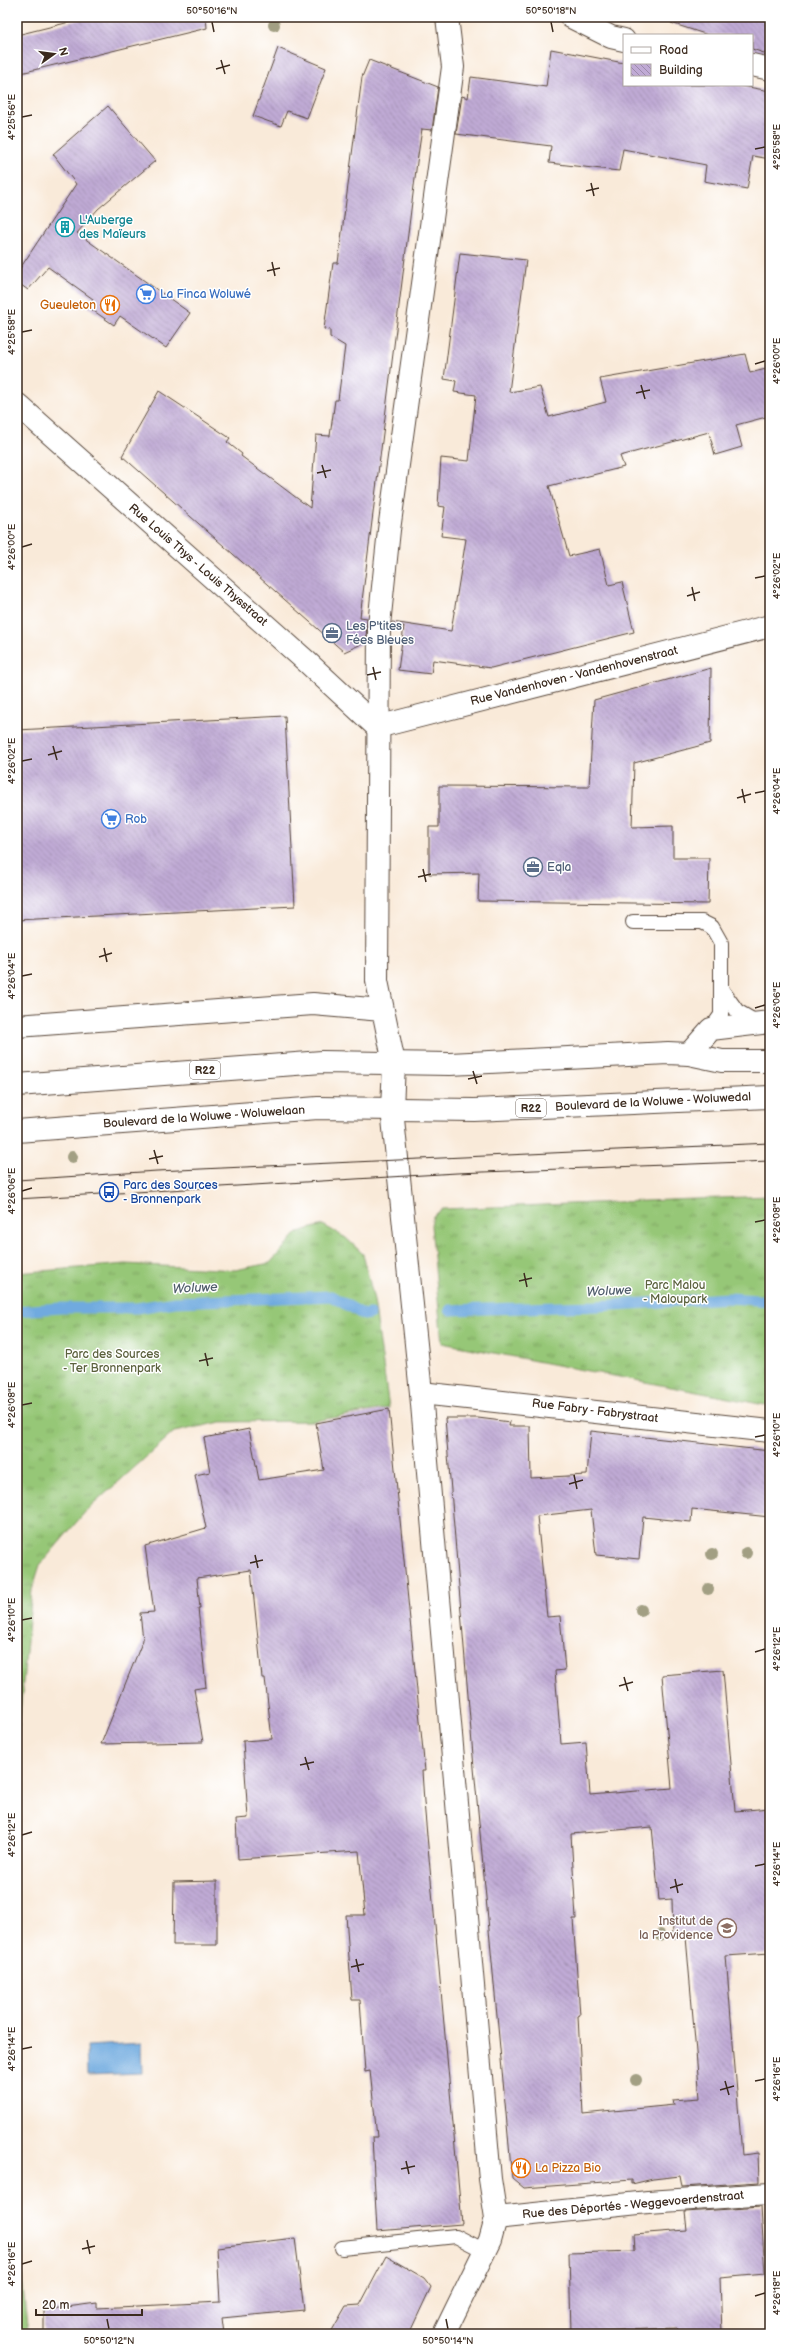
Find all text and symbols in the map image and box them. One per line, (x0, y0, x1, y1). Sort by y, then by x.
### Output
text: 50°50'16"N (186, 5, 238, 17)
text: 50°50'18"N (525, 5, 577, 17)
north arrow (34, 34, 74, 74)
legend (623, 34, 753, 86)
text: Road (659, 43, 688, 58)
text: N (56, 46, 71, 57)
text: Building (659, 63, 703, 78)
text: 4°25'56"E (6, 93, 18, 140)
text: 4°25'58"E (771, 124, 783, 170)
place label: L'Auberge des Maïeurs (79, 213, 146, 242)
building icon: L'Auberge des Maïeurs (54, 216, 76, 238)
supermarket icon: La Finca Woluwé (135, 283, 157, 305)
place label: La Finca Woluwé (160, 287, 251, 302)
restaurant icon: Gueuleton (99, 294, 121, 316)
place label: Gueuleton (40, 298, 96, 313)
text: 4°25'58"E (6, 309, 18, 355)
text: 4°26'00"E (771, 337, 783, 384)
street label: Rue Louis Thys - Louis Thysstraat (125, 501, 271, 630)
text: 4°26'00"E (6, 523, 18, 570)
text: 4°26'02"E (771, 552, 783, 599)
place label: Les P'tites Fées Bleues (346, 619, 414, 648)
office icon: Les P'tites Fées Bleues (321, 622, 343, 644)
street label: Rue Vandenhoven - Vandenhovenstraat (469, 643, 680, 709)
text: 4°26'02"E (6, 737, 18, 784)
text: 4°26'04"E (771, 767, 783, 814)
supermarket icon: Rob (100, 808, 122, 830)
place label: Rob (125, 812, 147, 827)
office icon: Eqla (522, 856, 544, 878)
place label: Eqla (547, 860, 572, 875)
text: 4°26'04"E (6, 952, 18, 999)
text: 4°26'06"E (771, 981, 783, 1028)
road number: R22 (190, 1061, 220, 1079)
street label: Boulevard de la Woluwe - Woluwedal (555, 1089, 751, 1115)
road number: R22 (516, 1099, 546, 1117)
street label: Boulevard de la Woluwe - Woluwelaan (102, 1102, 306, 1132)
text: 4°26'06"E (6, 1167, 18, 1214)
place label: Parc des Sources - Bronnenpark (123, 1178, 218, 1207)
bus stop icon: Parc des Sources - Bronnenpark (98, 1181, 120, 1203)
text: 4°26'08"E (771, 1196, 783, 1243)
park label: Parc Malou - Maloupark (643, 1278, 707, 1307)
water label: Woluwe (172, 1279, 218, 1297)
water label: Woluwe (586, 1282, 632, 1300)
park label: Parc des Sources - Ter Bronnenpark (63, 1347, 161, 1376)
text: 4°26'08"E (6, 1381, 18, 1428)
street label: Rue Fabry - Fabrystraat (531, 1396, 659, 1426)
text: 4°26'10"E (771, 1412, 783, 1457)
text: 4°26'10"E (6, 1597, 18, 1642)
text: 4°26'12"E (771, 1626, 783, 1671)
text: 4°26'12"E (6, 1812, 18, 1857)
text: 4°26'14"E (771, 1841, 783, 1886)
place label: Institut de la Providence (639, 1914, 713, 1943)
school or university icon: Institut de la Providence (716, 1917, 738, 1939)
text: 4°26'14"E (6, 2026, 18, 2071)
text: 4°26'16"E (771, 2056, 783, 2101)
restaurant icon: La Pizza Bio (510, 2157, 532, 2179)
place label: La Pizza Bio (535, 2161, 601, 2176)
street label: Rue des Déportés - Weggevoerdenstraat (522, 2188, 745, 2222)
text: 4°26'16"E (6, 2241, 18, 2286)
text: 4°26'18"E (771, 2270, 783, 2315)
scale bar (36, 2291, 142, 2317)
text: 20 m (42, 2298, 69, 2313)
text: 50°50'12"N (83, 2335, 135, 2347)
text: 50°50'14"N (422, 2335, 474, 2347)

